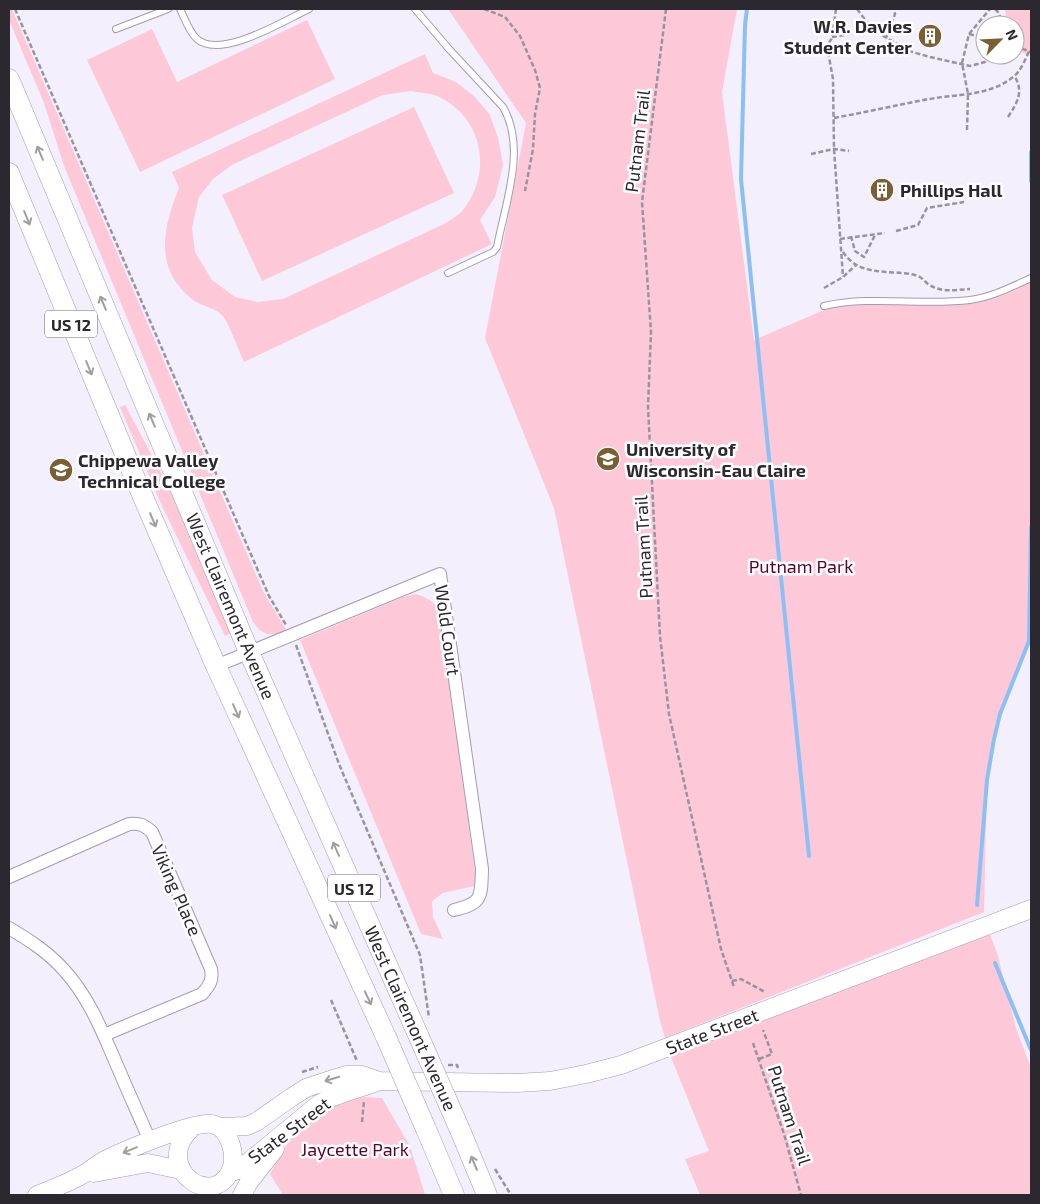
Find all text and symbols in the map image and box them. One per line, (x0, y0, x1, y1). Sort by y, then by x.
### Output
place label: W.R. Davies Student Center (784, 15, 912, 58)
north arrow (975, 15, 1025, 65)
building icon: W.R. Davies Student Center (917, 23, 943, 49)
text: N (1003, 26, 1022, 43)
street label: Putnam Trail (620, 88, 654, 194)
one-way arrow (34, 146, 44, 161)
building icon: Phillips Hall (869, 177, 895, 203)
place label: Phillips Hall (900, 179, 1003, 201)
one-way arrow (23, 210, 33, 225)
one-way arrow (97, 296, 107, 311)
road number: US 12 (45, 310, 97, 338)
one-way arrow (85, 360, 95, 375)
one-way arrow (147, 413, 156, 428)
place label: University of Wisconsin-Eau Claire (626, 438, 806, 481)
school or university icon: University of Wisconsin-Eau Claire (595, 446, 621, 472)
place label: Chippewa Valley Technical College (78, 449, 225, 492)
school or university icon: Chippewa Valley Technical College (48, 457, 74, 483)
street label: Putnam Trail (629, 494, 657, 599)
street label: West Clairemont Avenue (182, 510, 280, 702)
one-way arrow (149, 512, 159, 527)
park label: Putnam Park (749, 555, 853, 577)
street label: Wold Court (431, 583, 465, 677)
one-way arrow (232, 703, 242, 718)
street label: Viking Place (147, 841, 207, 939)
one-way arrow (331, 842, 340, 857)
road number: US 12 (328, 874, 380, 901)
one-way arrow (328, 914, 338, 929)
street label: West Clairemont Avenue (360, 922, 462, 1114)
one-way arrow (363, 990, 373, 1005)
street label: State Street (663, 1003, 761, 1059)
street label: Putnam Trail (764, 1063, 817, 1168)
one-way arrow (325, 1075, 341, 1085)
street label: State Street (244, 1092, 335, 1168)
park label: Jaycette Park (301, 1138, 409, 1160)
one-way arrow (123, 1145, 138, 1155)
one-way arrow (468, 1156, 478, 1171)

